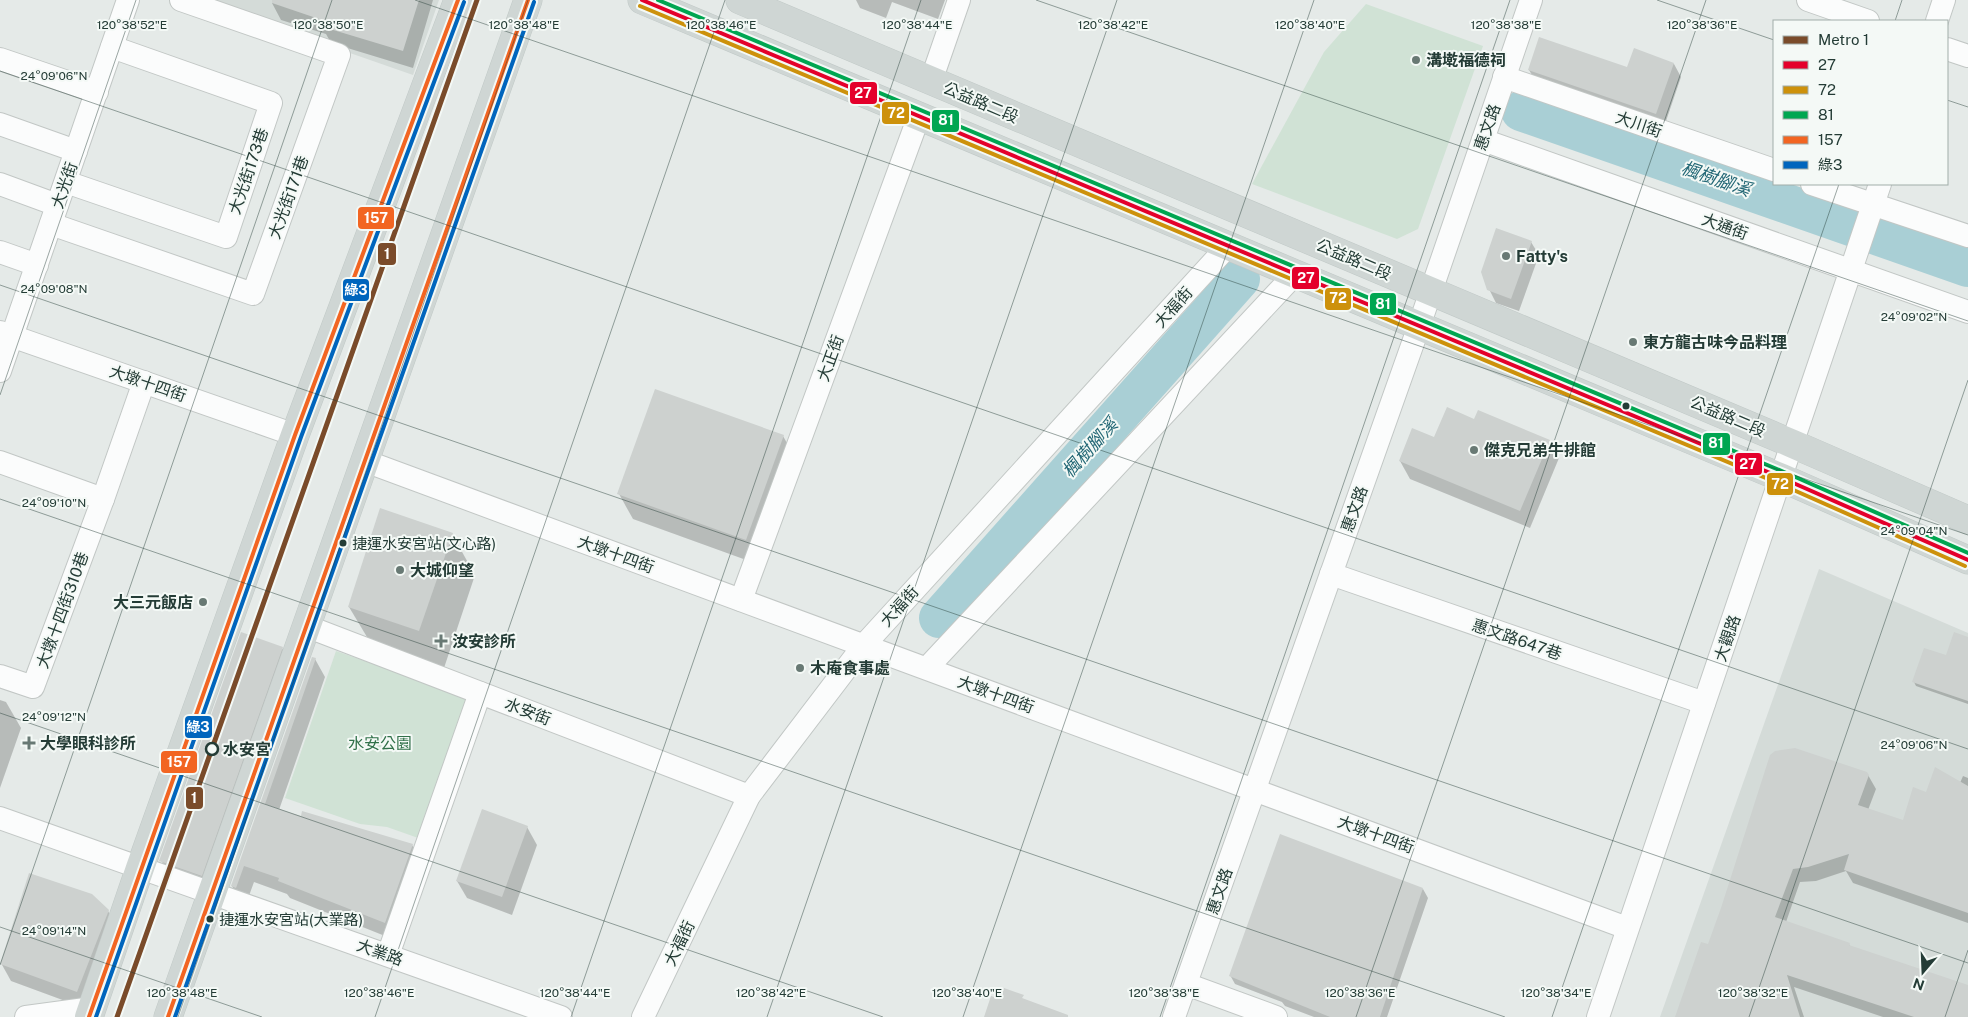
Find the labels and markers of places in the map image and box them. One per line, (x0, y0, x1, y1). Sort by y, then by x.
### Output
place label: 溝墘福德祠 (1426, 51, 1506, 70)
marker: 溝墘福德祠 (1410, 54, 1422, 66)
place label: Fatty's (1516, 247, 1568, 266)
marker: Fatty's (1500, 250, 1512, 262)
place label: 東方龍古味今品料理 (1643, 333, 1787, 352)
marker: 東方龍古味今品料理 (1627, 336, 1639, 348)
unlabelled marker (1621, 401, 1631, 411)
place label: 傑克兄弟牛排館 (1484, 441, 1596, 460)
marker: 傑克兄弟牛排館 (1468, 444, 1480, 456)
place label: 捷運水安宮站(文心路) (352, 535, 496, 552)
marker: 捷運水安宮站(文心路) (338, 538, 348, 548)
place label: 大城仰望 (410, 561, 474, 580)
marker: 大城仰望 (394, 564, 406, 576)
place label: 大三元飯店 (113, 593, 193, 612)
marker: 大三元飯店 (197, 596, 209, 608)
place label: 汝安診所 (452, 632, 516, 651)
marker: 汝安診所 (434, 634, 448, 648)
place label: 木庵食事處 (810, 659, 890, 678)
marker: 木庵食事處 (794, 662, 806, 674)
place label: 大學眼科診所 (40, 734, 136, 753)
marker: 大學眼科診所 (22, 736, 36, 750)
place label: 水安宮 (223, 740, 271, 759)
marker: 水安宮 (205, 742, 219, 756)
place label: 捷運水安宮站(大業路) (219, 911, 363, 928)
marker: 捷運水安宮站(大業路) (205, 914, 215, 924)

